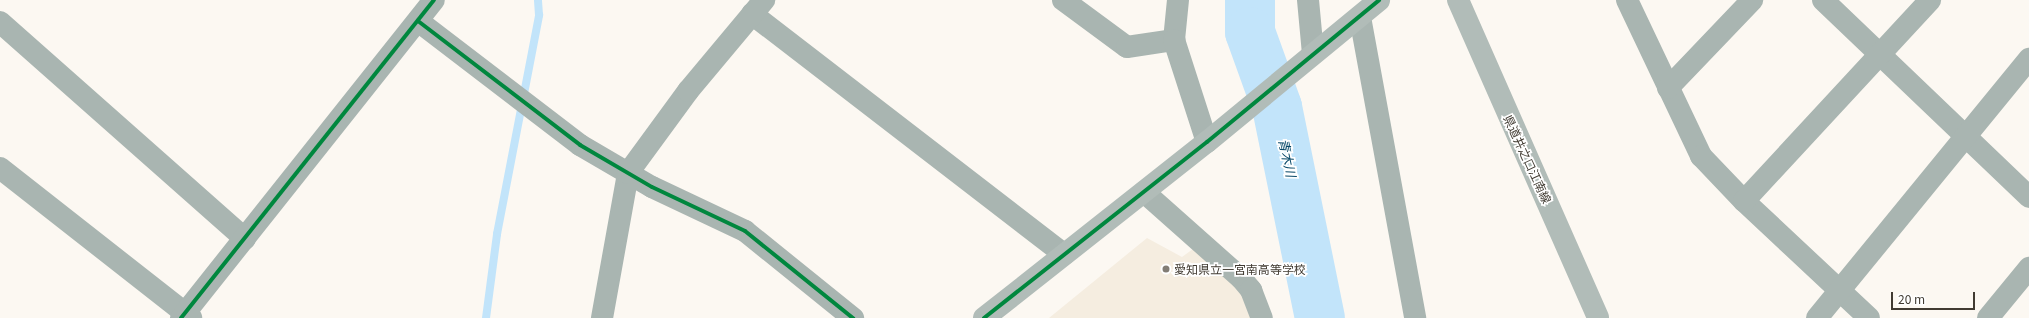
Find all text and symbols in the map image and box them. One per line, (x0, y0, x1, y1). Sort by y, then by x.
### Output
street label: 県道井之口江南線 (1501, 112, 1555, 206)
water label: 青木川 (1275, 137, 1299, 179)
place label: 愛知県立一宮南高等学校 (1174, 262, 1306, 276)
marker: 愛知県立一宮南高等学校 (1161, 264, 1171, 274)
scale bar (1893, 284, 1977, 310)
text: 20 m (1898, 290, 1925, 307)

